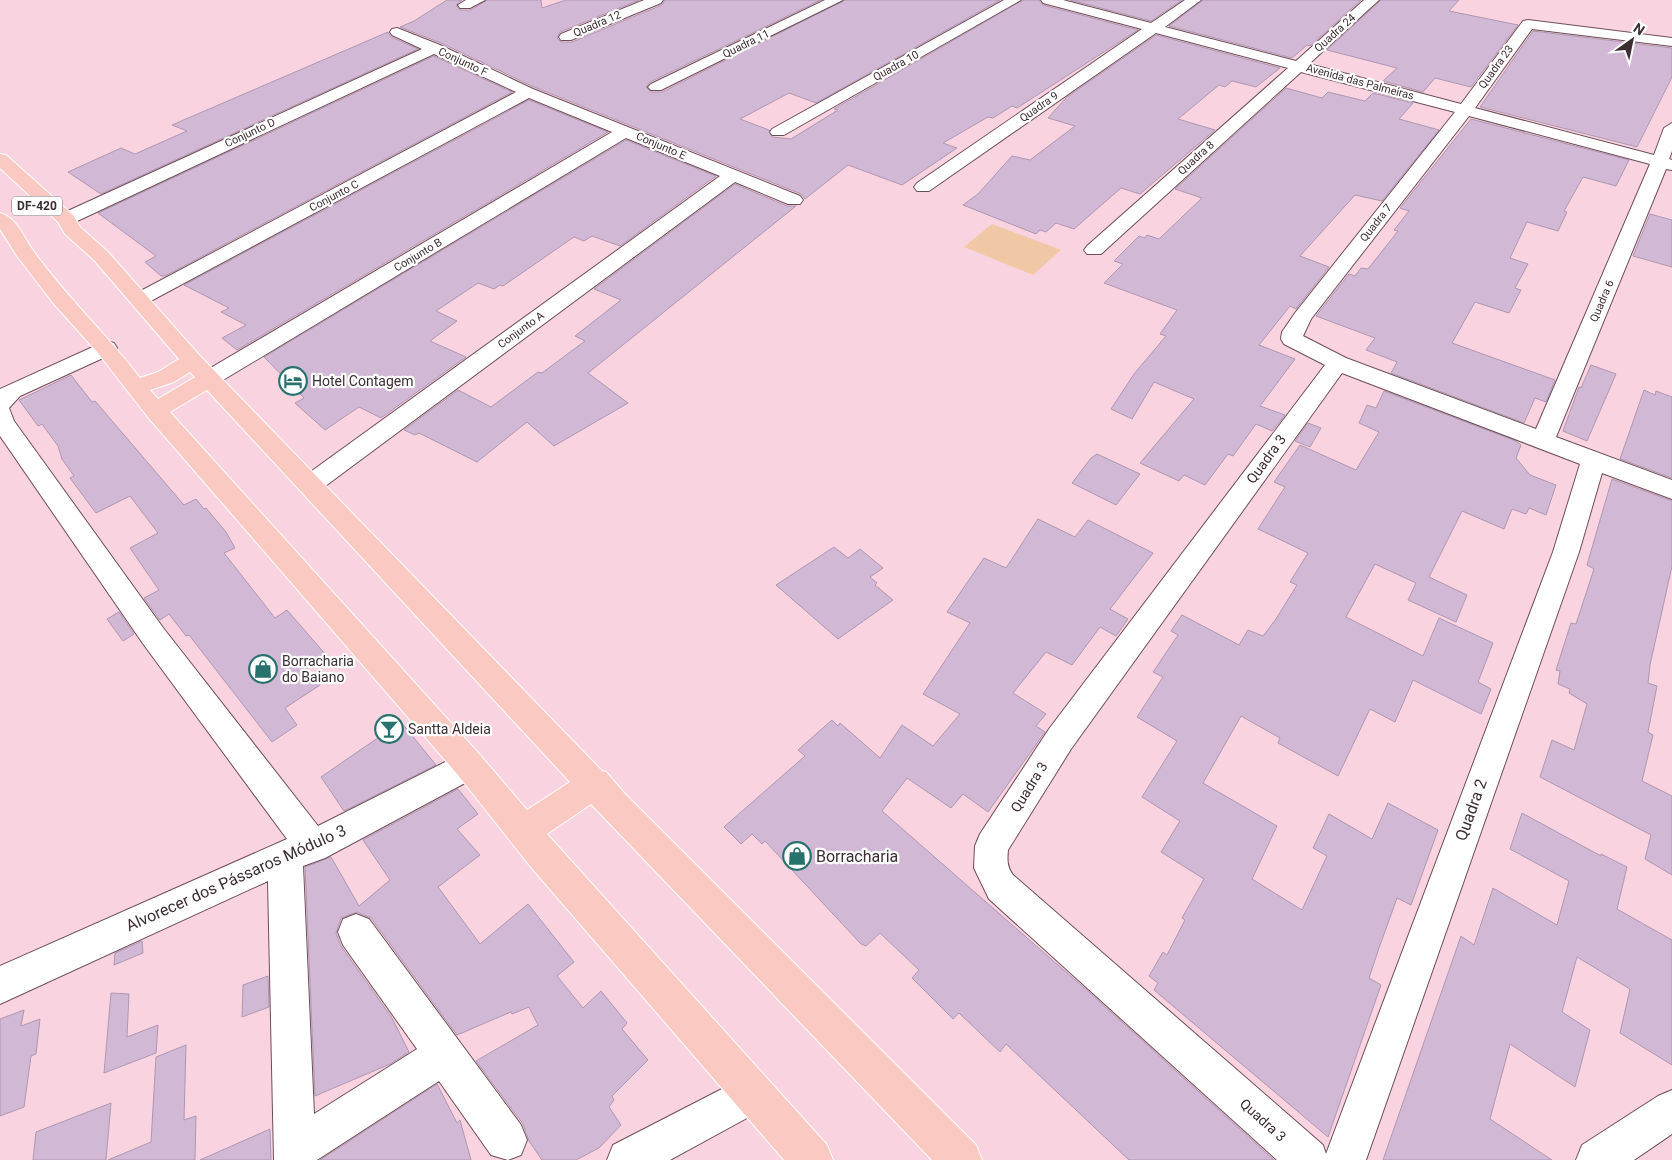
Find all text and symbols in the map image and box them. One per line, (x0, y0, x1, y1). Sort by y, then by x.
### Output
street label: Quadra 12 (571, 8, 623, 40)
street label: Quadra 24 (1312, 11, 1358, 55)
north arrow (1607, 15, 1657, 65)
text: N (1631, 20, 1648, 39)
street label: Quadra 11 (720, 27, 772, 61)
street label: Quadra 23 (1476, 43, 1516, 91)
street label: Conjunto F (436, 45, 490, 79)
street label: Quadra 10 (871, 48, 921, 84)
street label: Avenida das Palmeiras (1305, 61, 1416, 103)
street label: Quadra 9 (1017, 89, 1061, 125)
street label: Conjunto D (223, 116, 277, 150)
street label: Conjunto E (634, 130, 688, 162)
street label: Quadra 8 (1175, 138, 1217, 178)
street label: Conjunto C (307, 178, 361, 214)
road number: DF-420 (12, 197, 62, 216)
street label: Quadra 7 (1357, 202, 1395, 244)
street label: Conjunto B (392, 236, 444, 274)
street label: Quadra 6 (1587, 278, 1617, 324)
street label: Conjunto A (495, 308, 547, 351)
hotel icon: Hotel Contagem (278, 366, 308, 396)
place label: Hotel Contagem (312, 373, 413, 389)
street label: Quadra 3 (1243, 432, 1289, 486)
place label: Borracharia do Baiano (282, 653, 354, 685)
shop icon: Borracharia do Baiano (248, 654, 278, 684)
bar icon: Santta Aldeia (374, 714, 404, 744)
place label: Santta Aldeia (408, 721, 491, 737)
street label: Quadra 3 (1007, 759, 1051, 815)
street label: Quadra 2 (1451, 777, 1491, 843)
street label: Alvorecer dos Pássaros Módulo 3 (123, 821, 349, 935)
shop icon: Borracharia (782, 841, 812, 871)
place label: Borracharia (816, 847, 898, 866)
street label: Quadra 3 (1237, 1095, 1289, 1145)

